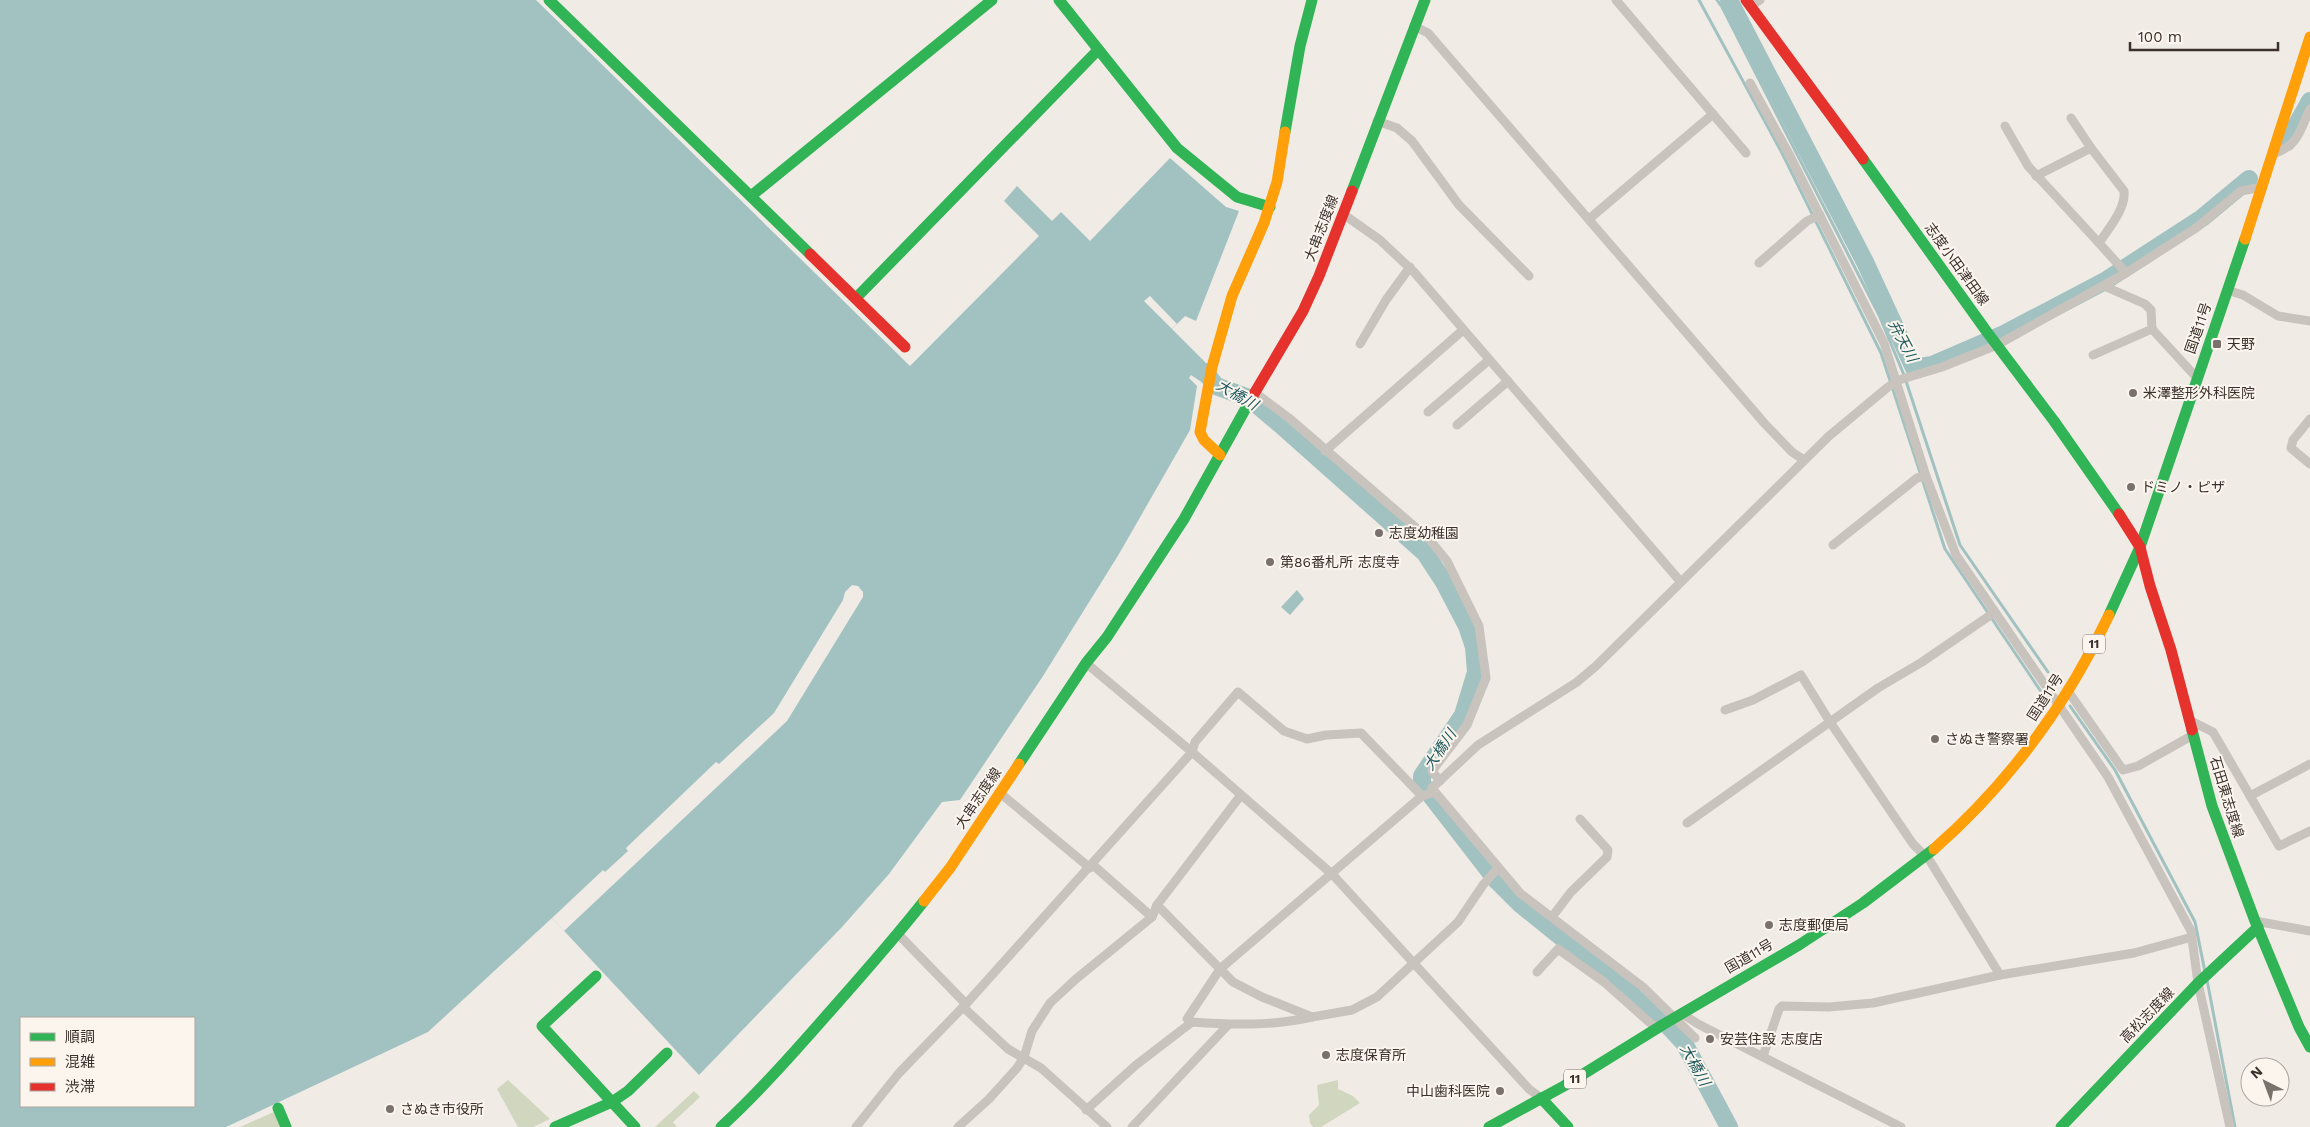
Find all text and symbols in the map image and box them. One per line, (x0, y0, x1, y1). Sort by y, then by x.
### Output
scale bar (2130, 20, 2278, 52)
text: 100 m (2138, 28, 2182, 46)
street label: 大串志度線 (1301, 192, 1341, 264)
street label: 志度小田津田線 (1922, 220, 1992, 308)
street label: 国道11号 (2182, 300, 2214, 356)
water label: 弁天川 (1884, 317, 1922, 367)
place label: 天野 (2227, 336, 2255, 352)
marker: 天野 (2211, 338, 2223, 350)
water label: 大橋川 (1213, 376, 1263, 415)
place label: 米澤整形外科医院 (2143, 385, 2255, 401)
marker: 米澤整形外科医院 (2127, 387, 2139, 399)
place label: ドミノ・ピザ (2141, 479, 2225, 495)
marker: ドミノ・ピザ (2125, 481, 2137, 493)
place label: 志度幼稚園 (1389, 525, 1459, 541)
marker: 志度幼稚園 (1373, 527, 1385, 539)
place label: 第86番札所 志度寺 (1280, 554, 1400, 570)
marker: 第86番札所 志度寺 (1264, 556, 1276, 568)
road number: 11 (2083, 634, 2105, 654)
street label: 国道11号 (2024, 670, 2066, 724)
water label: 大橋川 (1420, 725, 1461, 774)
place label: さぬき警察署 (1945, 731, 2029, 747)
marker: さぬき警察署 (1929, 733, 1941, 745)
street label: 石田東志度線 (2207, 754, 2247, 840)
street label: 大串志度線 (952, 765, 1004, 831)
place label: 志度郵便局 (1779, 917, 1849, 933)
marker: 志度郵便局 (1763, 919, 1775, 931)
street label: 国道11号 (1722, 936, 1776, 976)
street label: 高松志度線 (2117, 984, 2177, 1046)
legend (20, 1017, 195, 1107)
text: 順調 (65, 1028, 95, 1046)
place label: 安芸住設 志度店 (1720, 1031, 1823, 1047)
marker: 安芸住設 志度店 (1704, 1033, 1716, 1045)
water label: 大橋川 (1676, 1041, 1715, 1091)
place label: 志度保育所 (1336, 1047, 1406, 1063)
marker: 志度保育所 (1320, 1049, 1332, 1061)
text: 混雑 (65, 1053, 95, 1071)
north arrow (2240, 1057, 2290, 1107)
text: N (2247, 1063, 2266, 1082)
road number: 11 (1564, 1070, 1586, 1088)
text: 渋滞 (65, 1078, 95, 1096)
place label: 中山歯科医院 (1406, 1083, 1490, 1099)
marker: 中山歯科医院 (1494, 1085, 1506, 1097)
place label: さぬき市役所 (400, 1101, 484, 1117)
marker: さぬき市役所 (384, 1103, 396, 1115)

